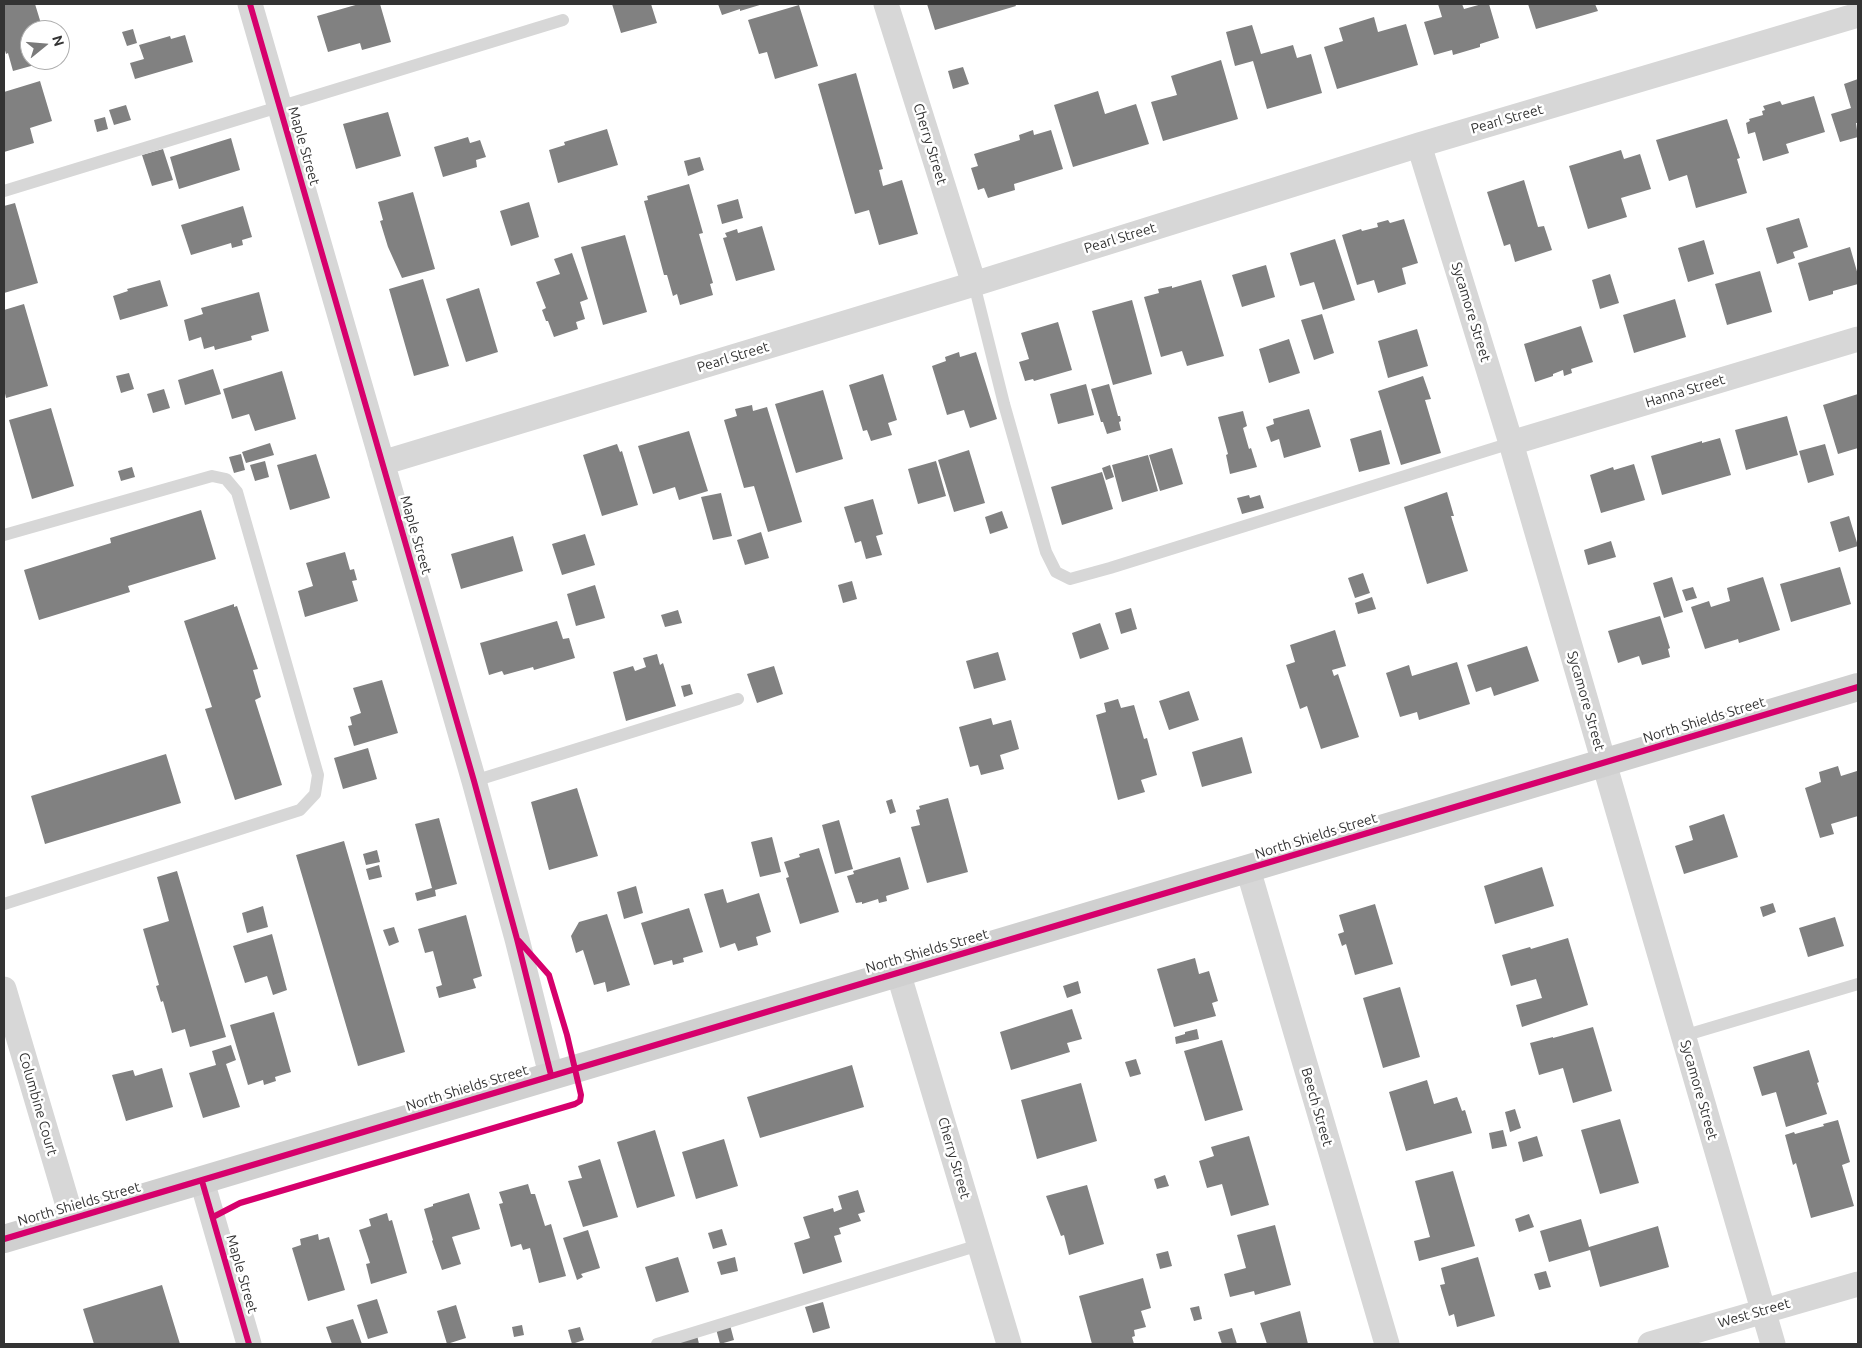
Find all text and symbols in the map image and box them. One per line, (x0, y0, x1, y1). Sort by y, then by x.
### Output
north arrow (20, 20, 70, 70)
text: N (49, 34, 68, 48)
street label: Cherry Street (910, 101, 950, 187)
street label: Pearl Street (1469, 101, 1545, 137)
street label: Maple Street (285, 105, 323, 187)
street label: Pearl Street (1082, 219, 1158, 257)
street label: Sycamore Street (1448, 260, 1494, 364)
street label: Pearl Street (695, 338, 771, 376)
street label: Hanna Street (1643, 371, 1727, 411)
street label: Maple Street (397, 494, 435, 576)
street label: Sycamore Street (1564, 649, 1608, 753)
street label: North Shields Street (1641, 693, 1767, 747)
street label: North Shields Street (1253, 809, 1379, 863)
street label: North Shields Street (864, 925, 990, 977)
street label: Sycamore Street (1677, 1038, 1721, 1142)
street label: Columbine Court (15, 1050, 61, 1158)
street label: North Shields Street (404, 1061, 530, 1115)
street label: Beech Street (1298, 1066, 1336, 1148)
street label: Cherry Street (934, 1115, 974, 1201)
street label: North Shields Street (16, 1178, 142, 1230)
street label: Maple Street (223, 1233, 261, 1315)
street label: West Street (1716, 1295, 1792, 1331)

